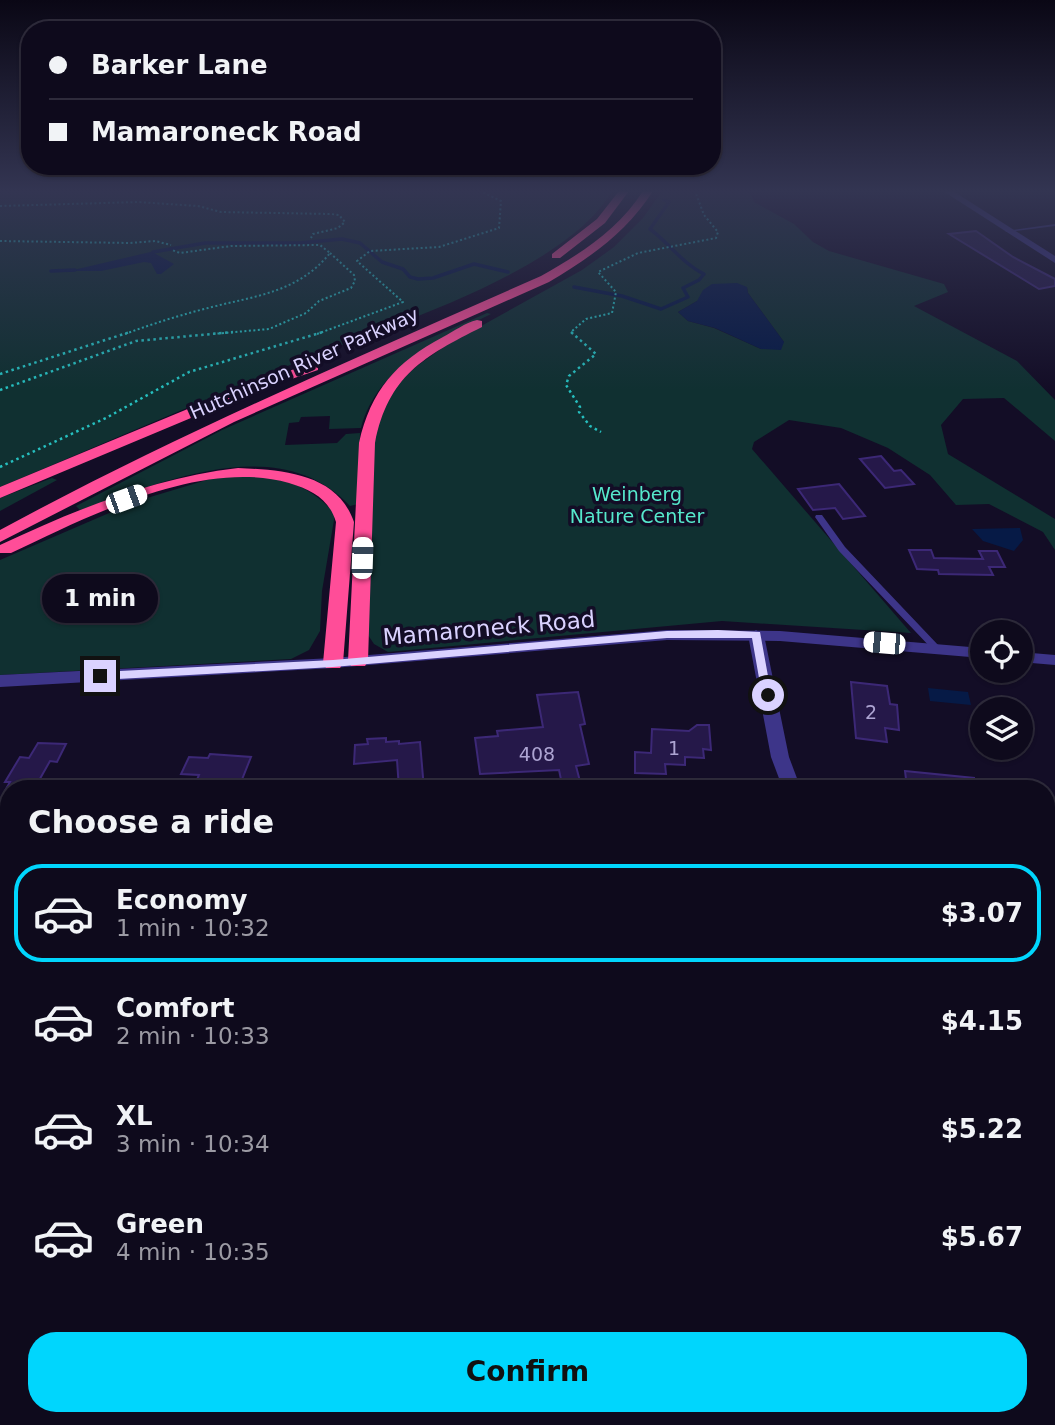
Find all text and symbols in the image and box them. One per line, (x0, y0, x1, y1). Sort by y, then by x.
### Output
text: Barker Lane (91, 50, 268, 80)
text: Mamaroneck Road (91, 117, 362, 147)
street label: Hutchinson River Parkway (186, 303, 422, 423)
car (103, 482, 150, 516)
park label: Weinberg Nature Center (570, 483, 704, 527)
car (351, 537, 374, 579)
callout: 1 min (42, 574, 158, 624)
text: 1 min (64, 585, 136, 611)
street label: Mamaroneck Road (382, 606, 596, 650)
map controls (970, 620, 1033, 760)
button: locate (970, 620, 1033, 683)
car (863, 631, 906, 655)
route end (84, 660, 116, 692)
route start (752, 679, 784, 711)
button: layers (970, 697, 1033, 760)
house number: 2 (865, 701, 877, 723)
house number: 1 (668, 737, 680, 759)
house number: 408 (519, 743, 555, 765)
text: Choose a ride (28, 803, 274, 841)
icon: car (32, 882, 95, 945)
text: Economy (116, 885, 247, 915)
text: $3.07 (941, 898, 1023, 928)
text: 1 min · 10:32 (116, 915, 270, 941)
icon: car (32, 990, 95, 1053)
text: Comfort (116, 993, 234, 1023)
text: $4.15 (941, 1006, 1023, 1036)
text: 2 min · 10:33 (116, 1023, 270, 1049)
icon: car (32, 1098, 95, 1161)
text: XL (116, 1101, 153, 1131)
text: $5.22 (941, 1114, 1023, 1144)
text: 3 min · 10:34 (116, 1131, 270, 1157)
icon: car (32, 1206, 95, 1269)
text: Green (116, 1209, 204, 1239)
text: $5.67 (941, 1222, 1023, 1252)
text: 4 min · 10:35 (116, 1239, 270, 1265)
button: Confirm (28, 1332, 1027, 1412)

